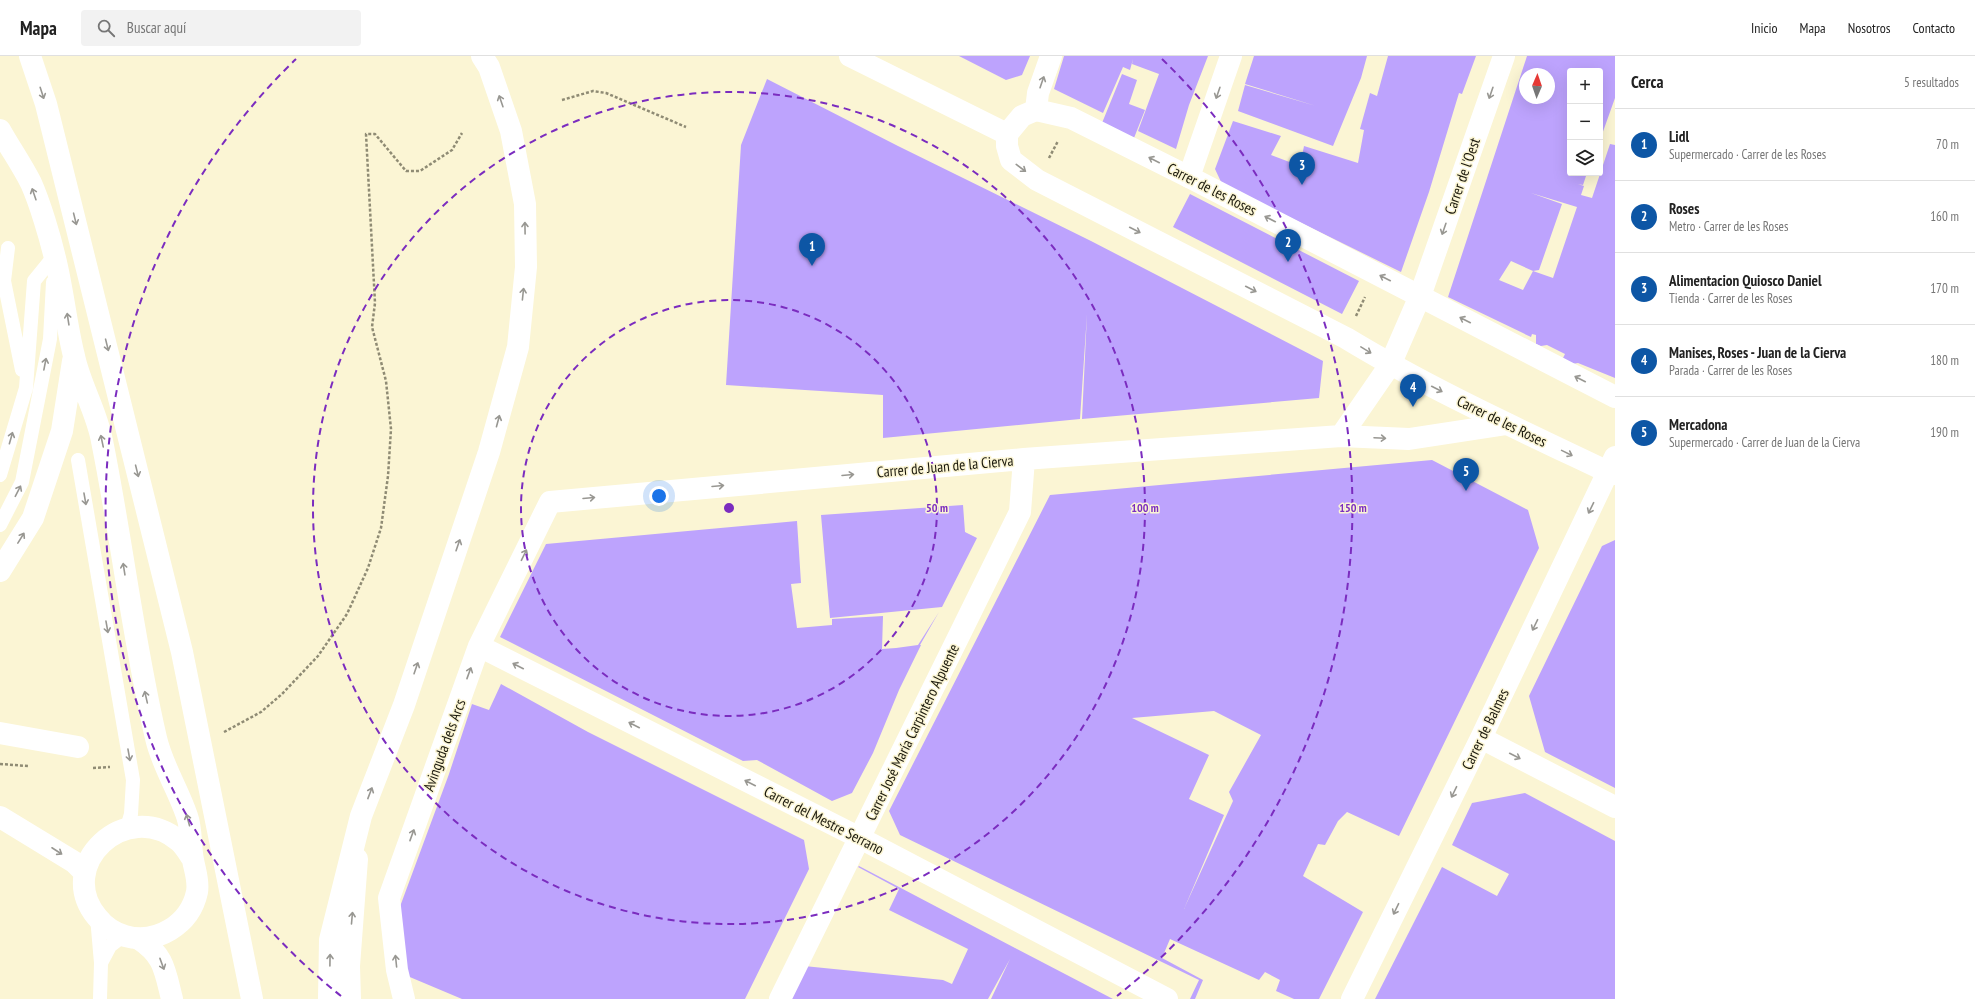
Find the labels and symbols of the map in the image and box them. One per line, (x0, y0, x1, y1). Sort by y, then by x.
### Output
north arrow (1519, 68, 1555, 104)
one-way arrow (1038, 77, 1046, 89)
one-way arrow (1487, 86, 1494, 99)
one-way arrow (39, 87, 47, 99)
one-way arrow (1214, 87, 1222, 99)
one-way arrow (497, 95, 504, 108)
street label: Carrer de l'Oest (1440, 135, 1484, 217)
pin: 3 (1289, 152, 1315, 185)
one-way arrow (1148, 156, 1160, 163)
street label: Carrer de les Roses (1164, 158, 1260, 220)
one-way arrow (1015, 164, 1026, 172)
one-way arrow (30, 187, 37, 200)
one-way arrow (72, 212, 79, 225)
one-way arrow (1264, 215, 1276, 222)
one-way arrow (521, 222, 529, 235)
one-way arrow (1440, 222, 1447, 235)
one-way arrow (1129, 227, 1141, 234)
pin: 2 (1275, 229, 1301, 262)
pin: 1 (799, 233, 825, 266)
one-way arrow (1379, 274, 1391, 282)
one-way arrow (1244, 286, 1256, 293)
one-way arrow (519, 288, 527, 301)
one-way arrow (64, 313, 72, 326)
one-way arrow (1459, 315, 1471, 323)
one-way arrow (103, 338, 111, 351)
one-way arrow (1360, 346, 1372, 354)
one-way arrow (41, 358, 49, 371)
pin: 4 (1400, 374, 1426, 407)
one-way arrow (1575, 375, 1587, 382)
one-way arrow (1431, 385, 1443, 393)
street label: Carrer de les Roses (1454, 391, 1550, 451)
one-way arrow (495, 415, 502, 428)
one-way arrow (8, 432, 15, 445)
one-way arrow (1373, 434, 1386, 441)
one-way arrow (98, 435, 106, 448)
one-way arrow (1561, 450, 1573, 457)
street label: Carrer de Juan de la Cierva (876, 451, 1014, 481)
pin: 5 (1453, 458, 1479, 491)
one-way arrow (134, 464, 142, 477)
one-way arrow (841, 471, 854, 478)
one-way arrow (711, 483, 724, 490)
one-way arrow (15, 485, 22, 497)
your location (649, 486, 669, 506)
one-way arrow (81, 492, 89, 505)
one-way arrow (582, 495, 595, 502)
text: 50 m (926, 500, 948, 515)
text: 100 m (1131, 500, 1159, 515)
text: 150 m (1339, 500, 1367, 515)
centre of rings (722, 501, 736, 515)
one-way arrow (1587, 501, 1594, 513)
one-way arrow (17, 532, 25, 544)
one-way arrow (455, 538, 462, 551)
one-way arrow (521, 550, 528, 562)
one-way arrow (119, 563, 127, 576)
one-way arrow (1531, 619, 1538, 631)
one-way arrow (103, 620, 111, 633)
street label: Carrer José María Carpintero Alpuente (861, 640, 963, 824)
one-way arrow (413, 662, 421, 674)
one-way arrow (512, 662, 524, 669)
one-way arrow (466, 667, 473, 680)
street label: Carrer de Balmes (1457, 685, 1513, 773)
one-way arrow (142, 691, 150, 704)
street label: Avinguda dels Arcs (419, 696, 469, 794)
one-way arrow (628, 720, 640, 728)
one-way arrow (125, 748, 133, 761)
one-way arrow (1509, 753, 1521, 760)
one-way arrow (744, 779, 756, 786)
street label: Carrer del Mestre Serrano (761, 782, 887, 858)
one-way arrow (1450, 786, 1457, 798)
one-way arrow (366, 788, 374, 800)
one-way arrow (183, 814, 191, 827)
one-way arrow (408, 830, 416, 842)
one-way arrow (51, 847, 62, 855)
one-way arrow (1392, 902, 1399, 914)
one-way arrow (348, 912, 355, 925)
one-way arrow (326, 954, 334, 967)
one-way arrow (392, 955, 399, 968)
one-way arrow (159, 958, 166, 971)

